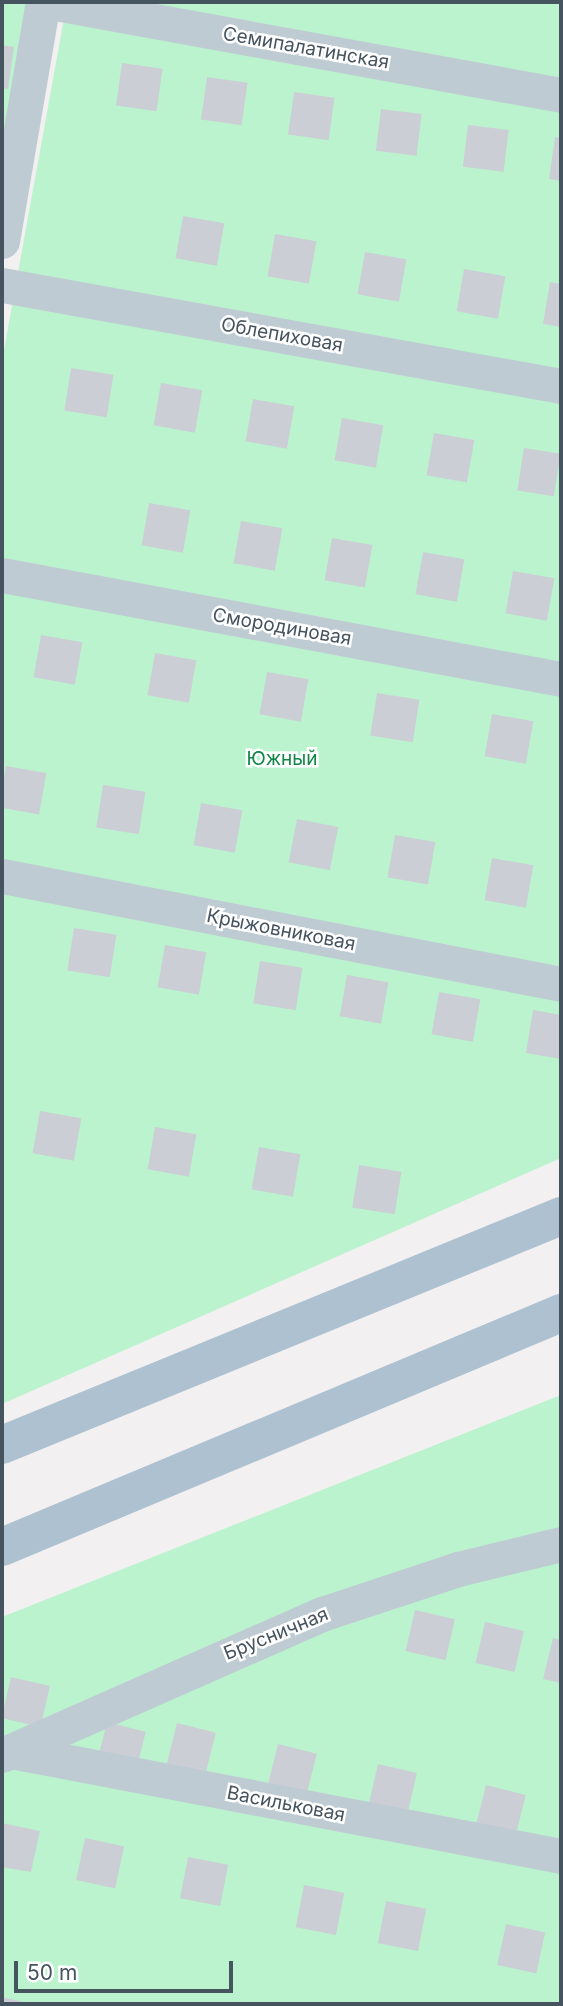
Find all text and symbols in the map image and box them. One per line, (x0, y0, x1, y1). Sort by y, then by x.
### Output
street label: Семипалатинская (221, 22, 391, 74)
street label: Облепиховая (219, 313, 345, 357)
street label: Смородиновая (211, 604, 353, 650)
park label: Южный (246, 748, 318, 770)
street label: Крыжовниковая (205, 904, 357, 956)
street label: Брусничная (220, 1603, 332, 1665)
street label: Васильковая (225, 1781, 347, 1827)
scale bar (18, 1946, 236, 1990)
text: 50 m (27, 1960, 77, 1985)

